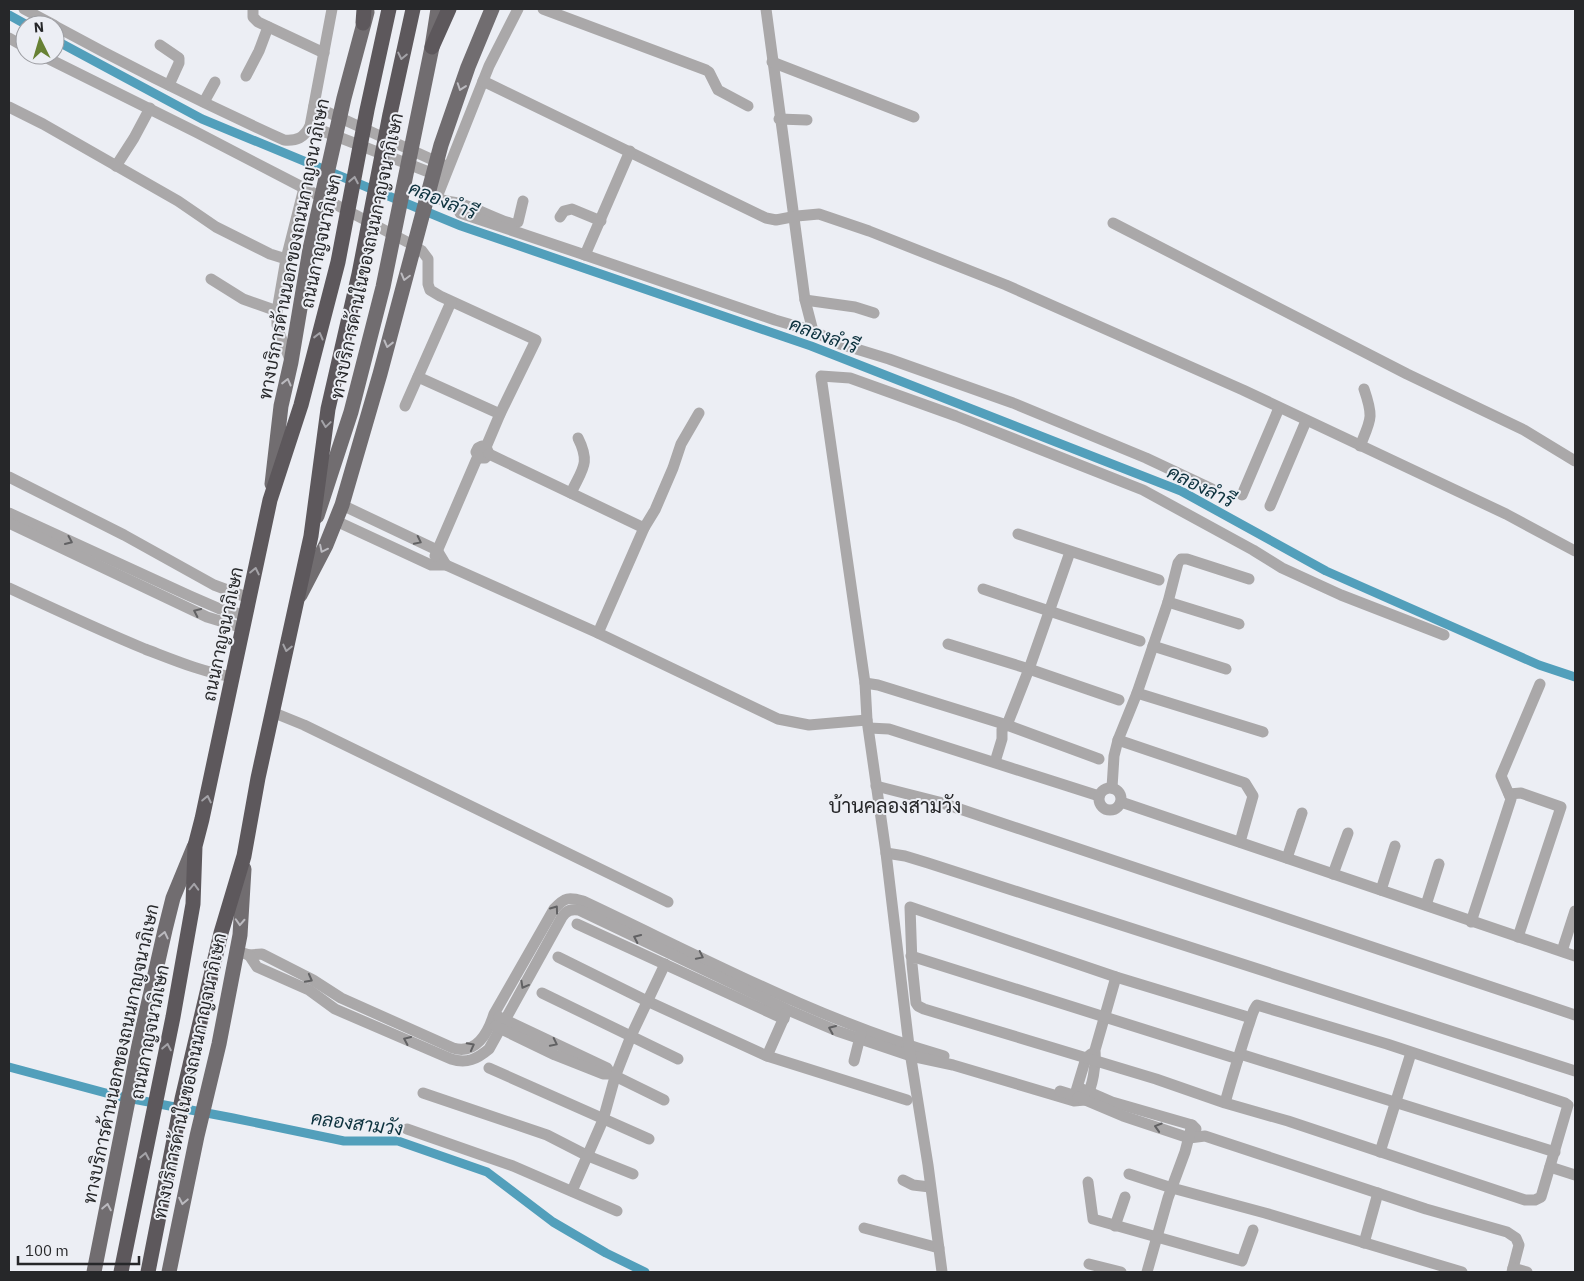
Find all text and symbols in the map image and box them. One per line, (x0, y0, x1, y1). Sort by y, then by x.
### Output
north arrow (15, 15, 65, 65)
text: N (33, 18, 45, 36)
one-way arrow (397, 52, 408, 61)
one-way arrow (457, 82, 467, 90)
street label: ทางบริการด้านนอกของถนนกาญจนาภิเษก (253, 96, 334, 401)
street label: ทางบริการด้านในของถนนกาญจนาภิเษก (324, 110, 408, 401)
street label: ถนนกาญจนาภิเษก (295, 172, 346, 310)
one-way arrow (348, 175, 358, 184)
water label: คลองลำรี (405, 175, 482, 225)
one-way arrow (400, 272, 411, 281)
water label: คลองลำรี (786, 311, 863, 359)
one-way arrow (313, 331, 324, 340)
one-way arrow (383, 340, 393, 348)
one-way arrow (281, 379, 291, 387)
one-way arrow (322, 420, 332, 428)
water label: คลองลำรี (1164, 460, 1239, 513)
one-way arrow (64, 534, 73, 545)
one-way arrow (413, 535, 422, 545)
one-way arrow (319, 544, 330, 553)
street label: ถนนกาญจนาภิเษก (197, 565, 248, 703)
one-way arrow (249, 567, 260, 576)
one-way arrow (193, 608, 202, 618)
one-way arrow (282, 644, 293, 653)
district label: บ้านคลองสามวัง (829, 792, 961, 819)
one-way arrow (201, 794, 211, 803)
one-way arrow (188, 882, 199, 890)
street label: ทางบริการด้านนอกของถนนกาญจนาภิเษก (77, 902, 164, 1206)
one-way arrow (549, 905, 558, 915)
one-way arrow (235, 918, 246, 926)
street label: ทางบริการด้านในของถนนกาญจนาภิเษก (147, 930, 231, 1221)
one-way arrow (158, 931, 169, 939)
one-way arrow (633, 934, 642, 944)
one-way arrow (695, 950, 704, 961)
street label: ถนนกาญจนาภิเษก (125, 963, 174, 1101)
one-way arrow (304, 972, 313, 982)
one-way arrow (520, 980, 530, 989)
one-way arrow (828, 1024, 837, 1035)
one-way arrow (403, 1036, 412, 1047)
one-way arrow (549, 1037, 558, 1047)
one-way arrow (161, 1042, 172, 1051)
one-way arrow (466, 1042, 475, 1052)
water label: คลองสามวัง (310, 1105, 405, 1141)
one-way arrow (1154, 1123, 1162, 1133)
one-way arrow (139, 1151, 150, 1160)
one-way arrow (179, 1196, 189, 1205)
one-way arrow (102, 1203, 112, 1212)
scale bar (18, 1234, 139, 1266)
text: 100 m (25, 1241, 69, 1260)

